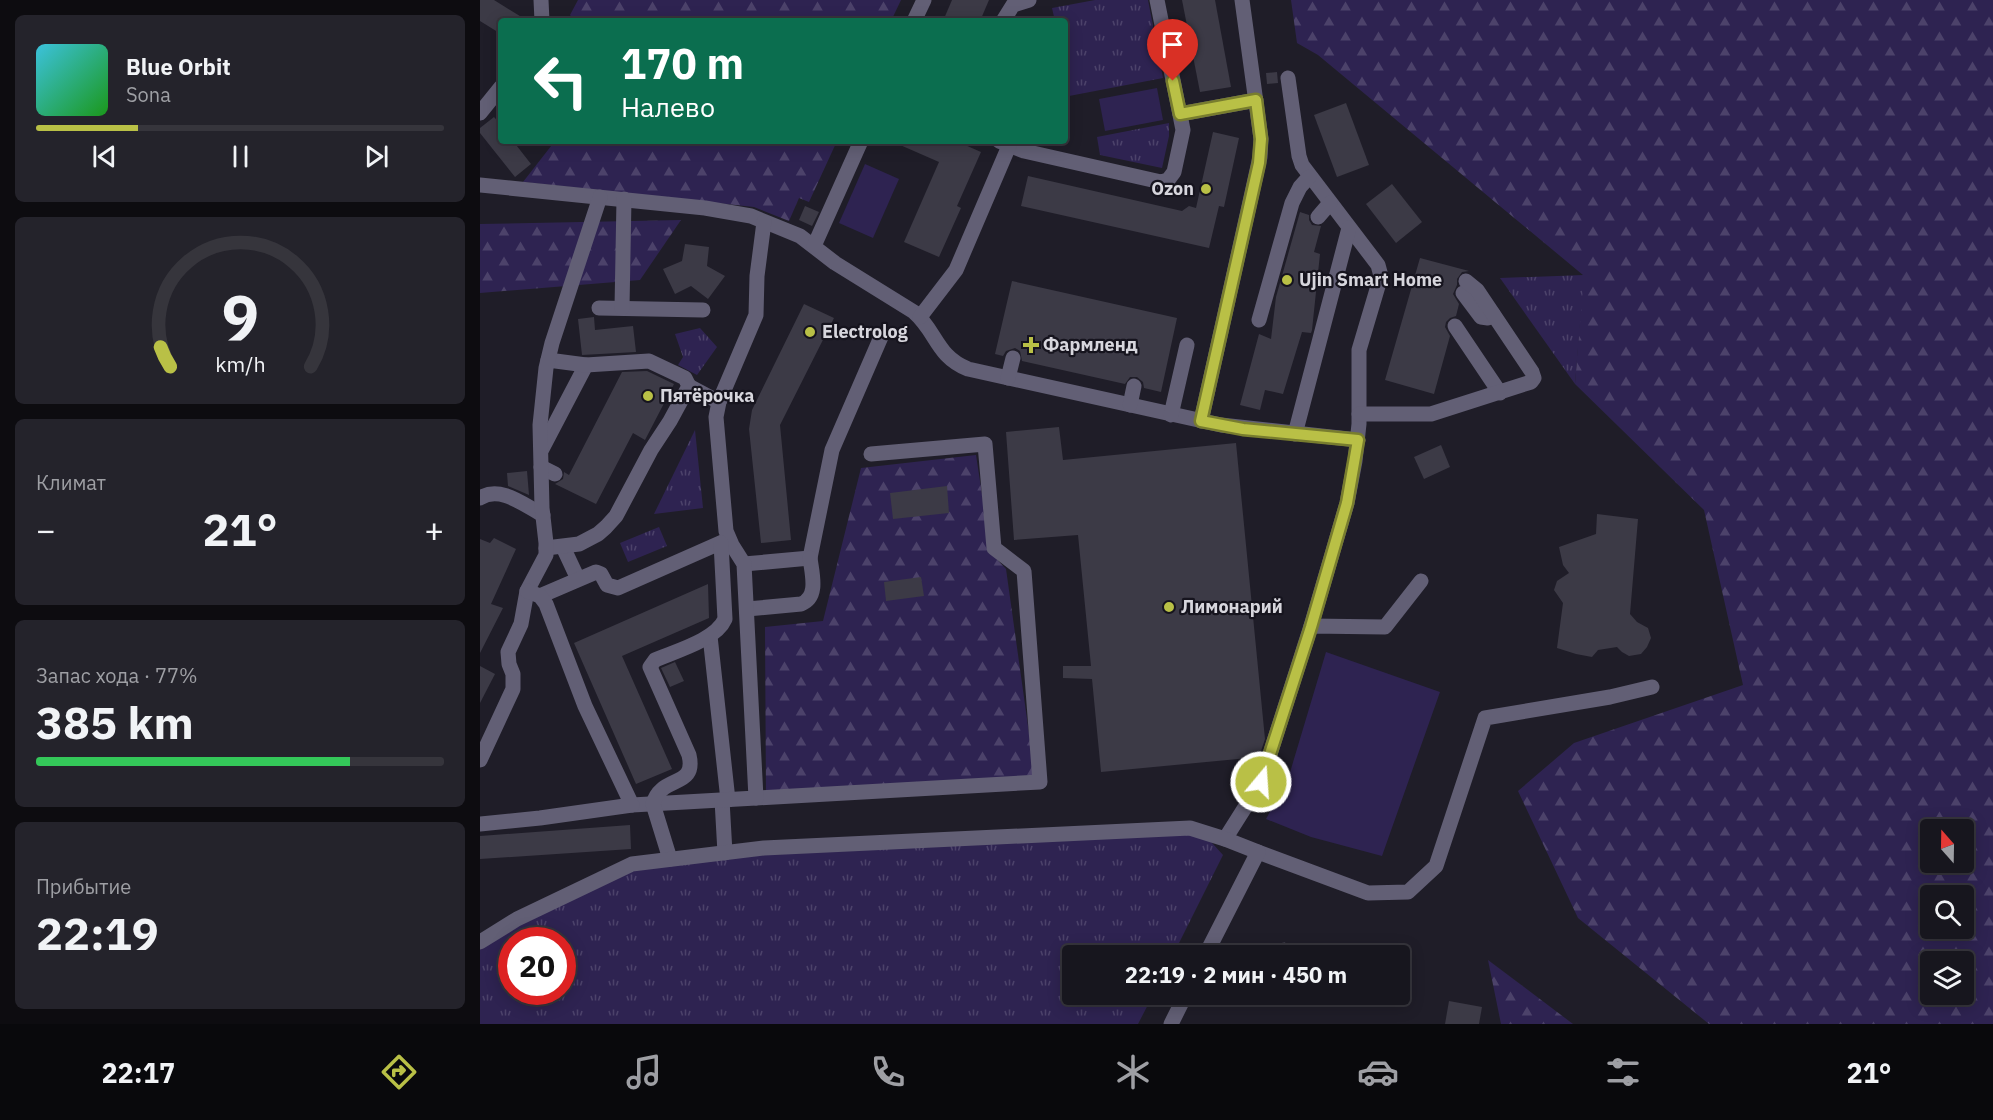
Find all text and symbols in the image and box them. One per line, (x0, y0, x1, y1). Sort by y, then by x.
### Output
pin (1147, 19, 1198, 81)
icon: arrive (1156, 28, 1189, 61)
text: 170 m (621, 36, 744, 91)
icon: left (522, 42, 600, 120)
text: Blue Orbit (126, 52, 231, 81)
text: Sona (126, 81, 171, 108)
text: Налево (621, 89, 715, 124)
icon: previous (88, 140, 121, 173)
icon: pause (224, 140, 257, 173)
icon: next (360, 140, 393, 173)
place label: Ozon (1151, 177, 1194, 200)
marker: Ozon (1199, 182, 1213, 196)
place label: Ujin Smart Home (1299, 268, 1442, 291)
marker: Ujin Smart Home (1280, 273, 1294, 287)
text: 9 (221, 277, 259, 358)
place label: Electrolog (822, 320, 908, 343)
marker: Electrolog (803, 325, 817, 339)
place label: Фармленд (1043, 333, 1138, 356)
marker: Фармленд (1024, 338, 1038, 352)
text: km/h (215, 351, 265, 379)
place label: Пятёрочка (660, 384, 754, 407)
marker: Пятёрочка (641, 389, 655, 403)
text: Климат (36, 469, 106, 496)
text: 21° (202, 500, 278, 558)
text: − (36, 508, 56, 551)
text: + (424, 508, 444, 551)
place label: Лимонарий (1181, 595, 1283, 618)
marker: Лимонарий (1162, 600, 1176, 614)
text: Запас хода · 77% (36, 662, 198, 689)
text: 385 km (36, 693, 194, 751)
position arrow (1229, 750, 1293, 814)
north arrow (1920, 819, 1974, 873)
map controls (1920, 819, 1974, 1005)
text: Прибытие (36, 873, 131, 900)
button: search (1920, 885, 1974, 939)
text: 22:19 (36, 904, 159, 962)
speed limit sign: 20 (498, 927, 576, 1005)
button: layers (1920, 951, 1974, 1005)
text: 22:19 · 2 мин · 450 m (1125, 960, 1347, 989)
icon: directions (378, 1051, 420, 1093)
icon: music (623, 1051, 665, 1093)
icon: phone (867, 1051, 909, 1093)
icon: climate (1112, 1051, 1154, 1093)
icon: car (1357, 1051, 1399, 1093)
icon: filters (1602, 1051, 1644, 1093)
text: 22:17 (101, 1055, 175, 1090)
text: 21° (1846, 1055, 1892, 1090)

